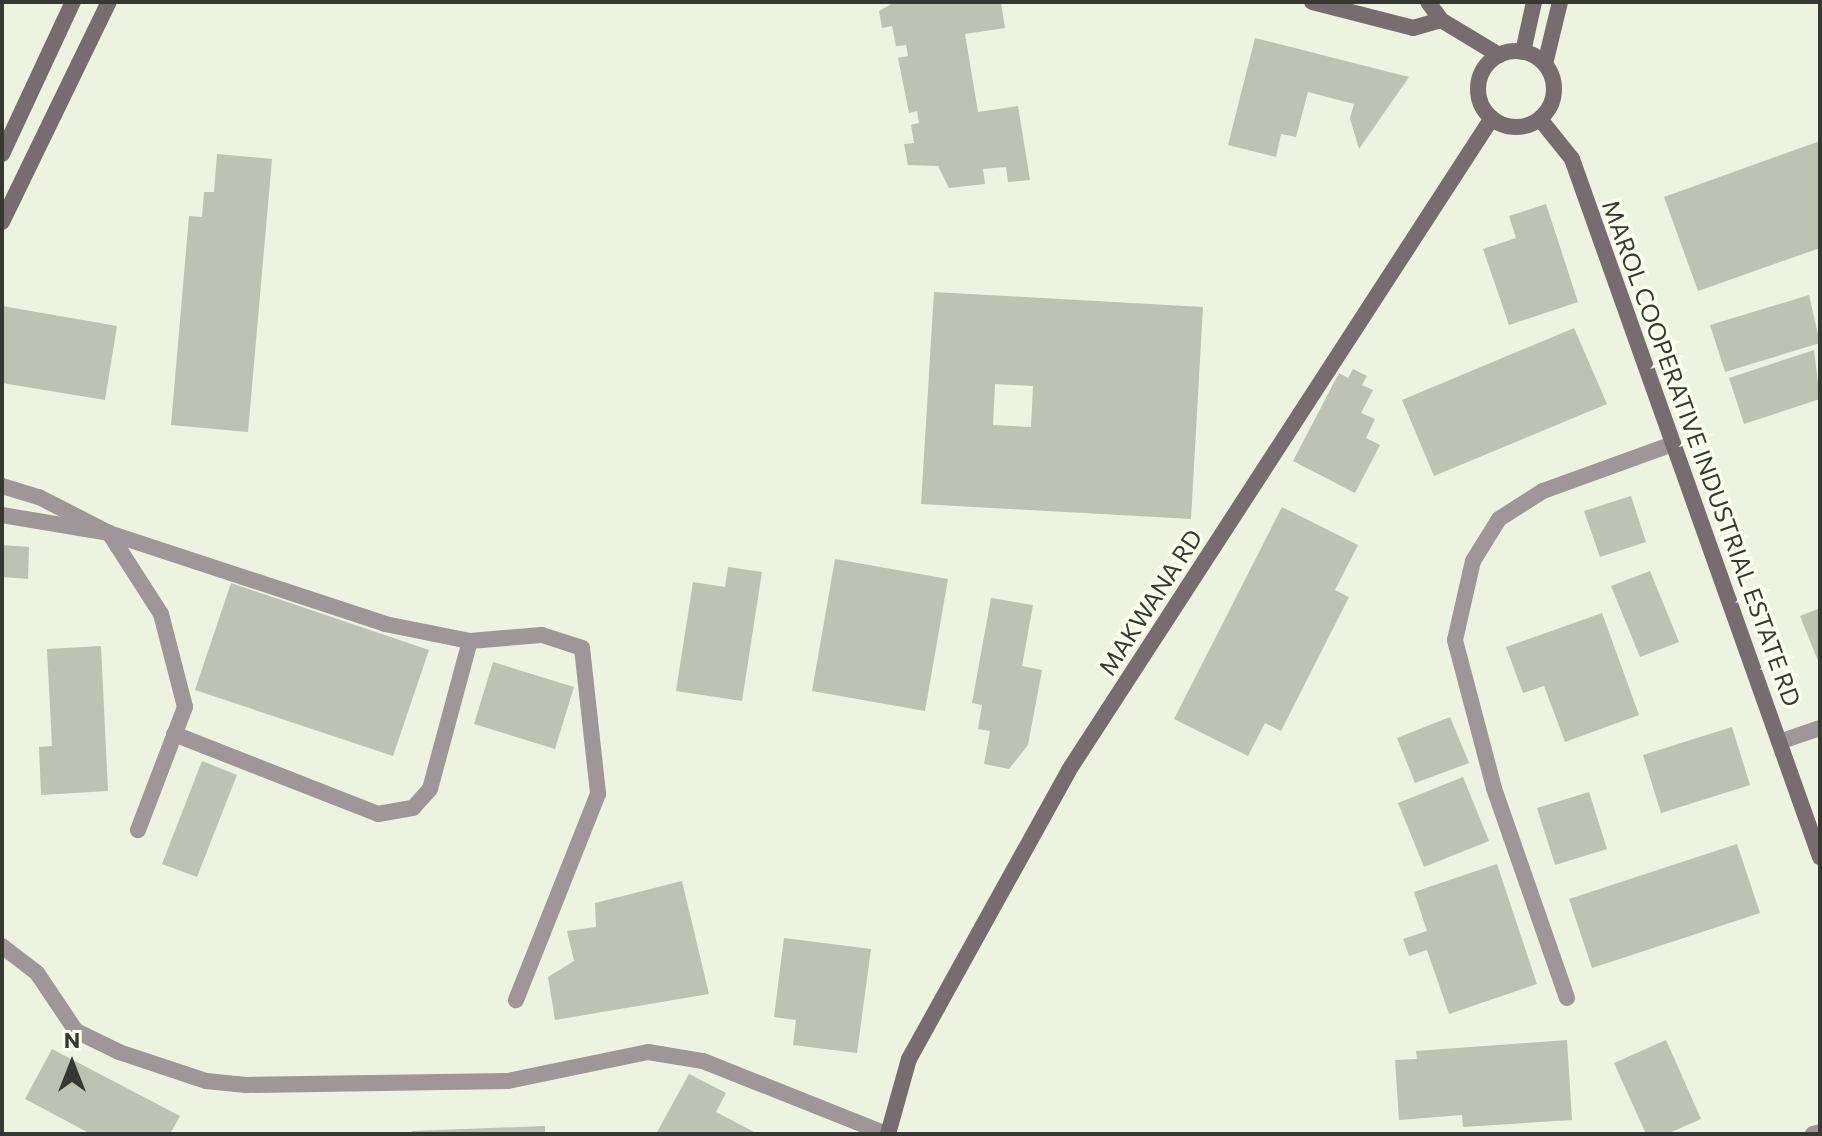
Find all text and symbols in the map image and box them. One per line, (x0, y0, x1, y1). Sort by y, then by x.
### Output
street label: MAROL COOPERATIVE INDUSTRIAL ESTATE RD (1597, 196, 1807, 710)
street label: MAKWANA RD (1092, 524, 1208, 680)
north arrow (32, 1024, 112, 1104)
text: N (64, 1026, 80, 1053)

